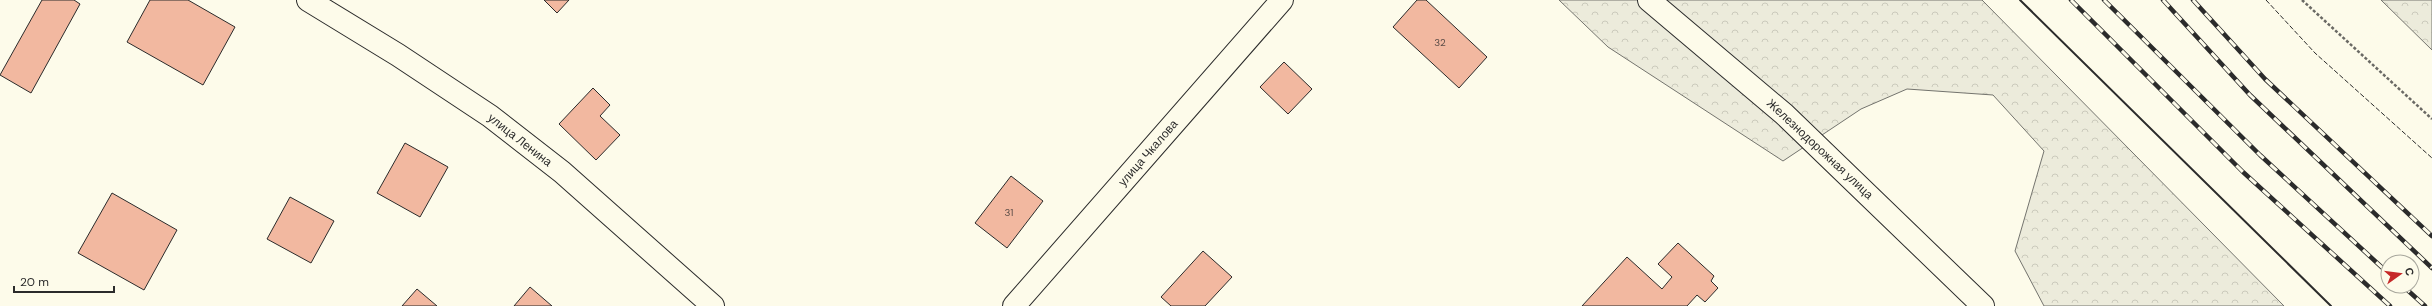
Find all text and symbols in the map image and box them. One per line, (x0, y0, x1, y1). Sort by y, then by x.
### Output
house number: 32 (1434, 36, 1446, 49)
street label: Железнодорожная улица (1763, 95, 1877, 203)
street label: улица Ленина (485, 110, 556, 170)
street label: улица Чкалова (1115, 116, 1182, 190)
house number: 31 (1005, 206, 1013, 219)
north arrow (2380, 254, 2420, 294)
text: С (2402, 266, 2417, 277)
scale bar (14, 268, 114, 294)
text: 20 m (20, 274, 49, 290)

